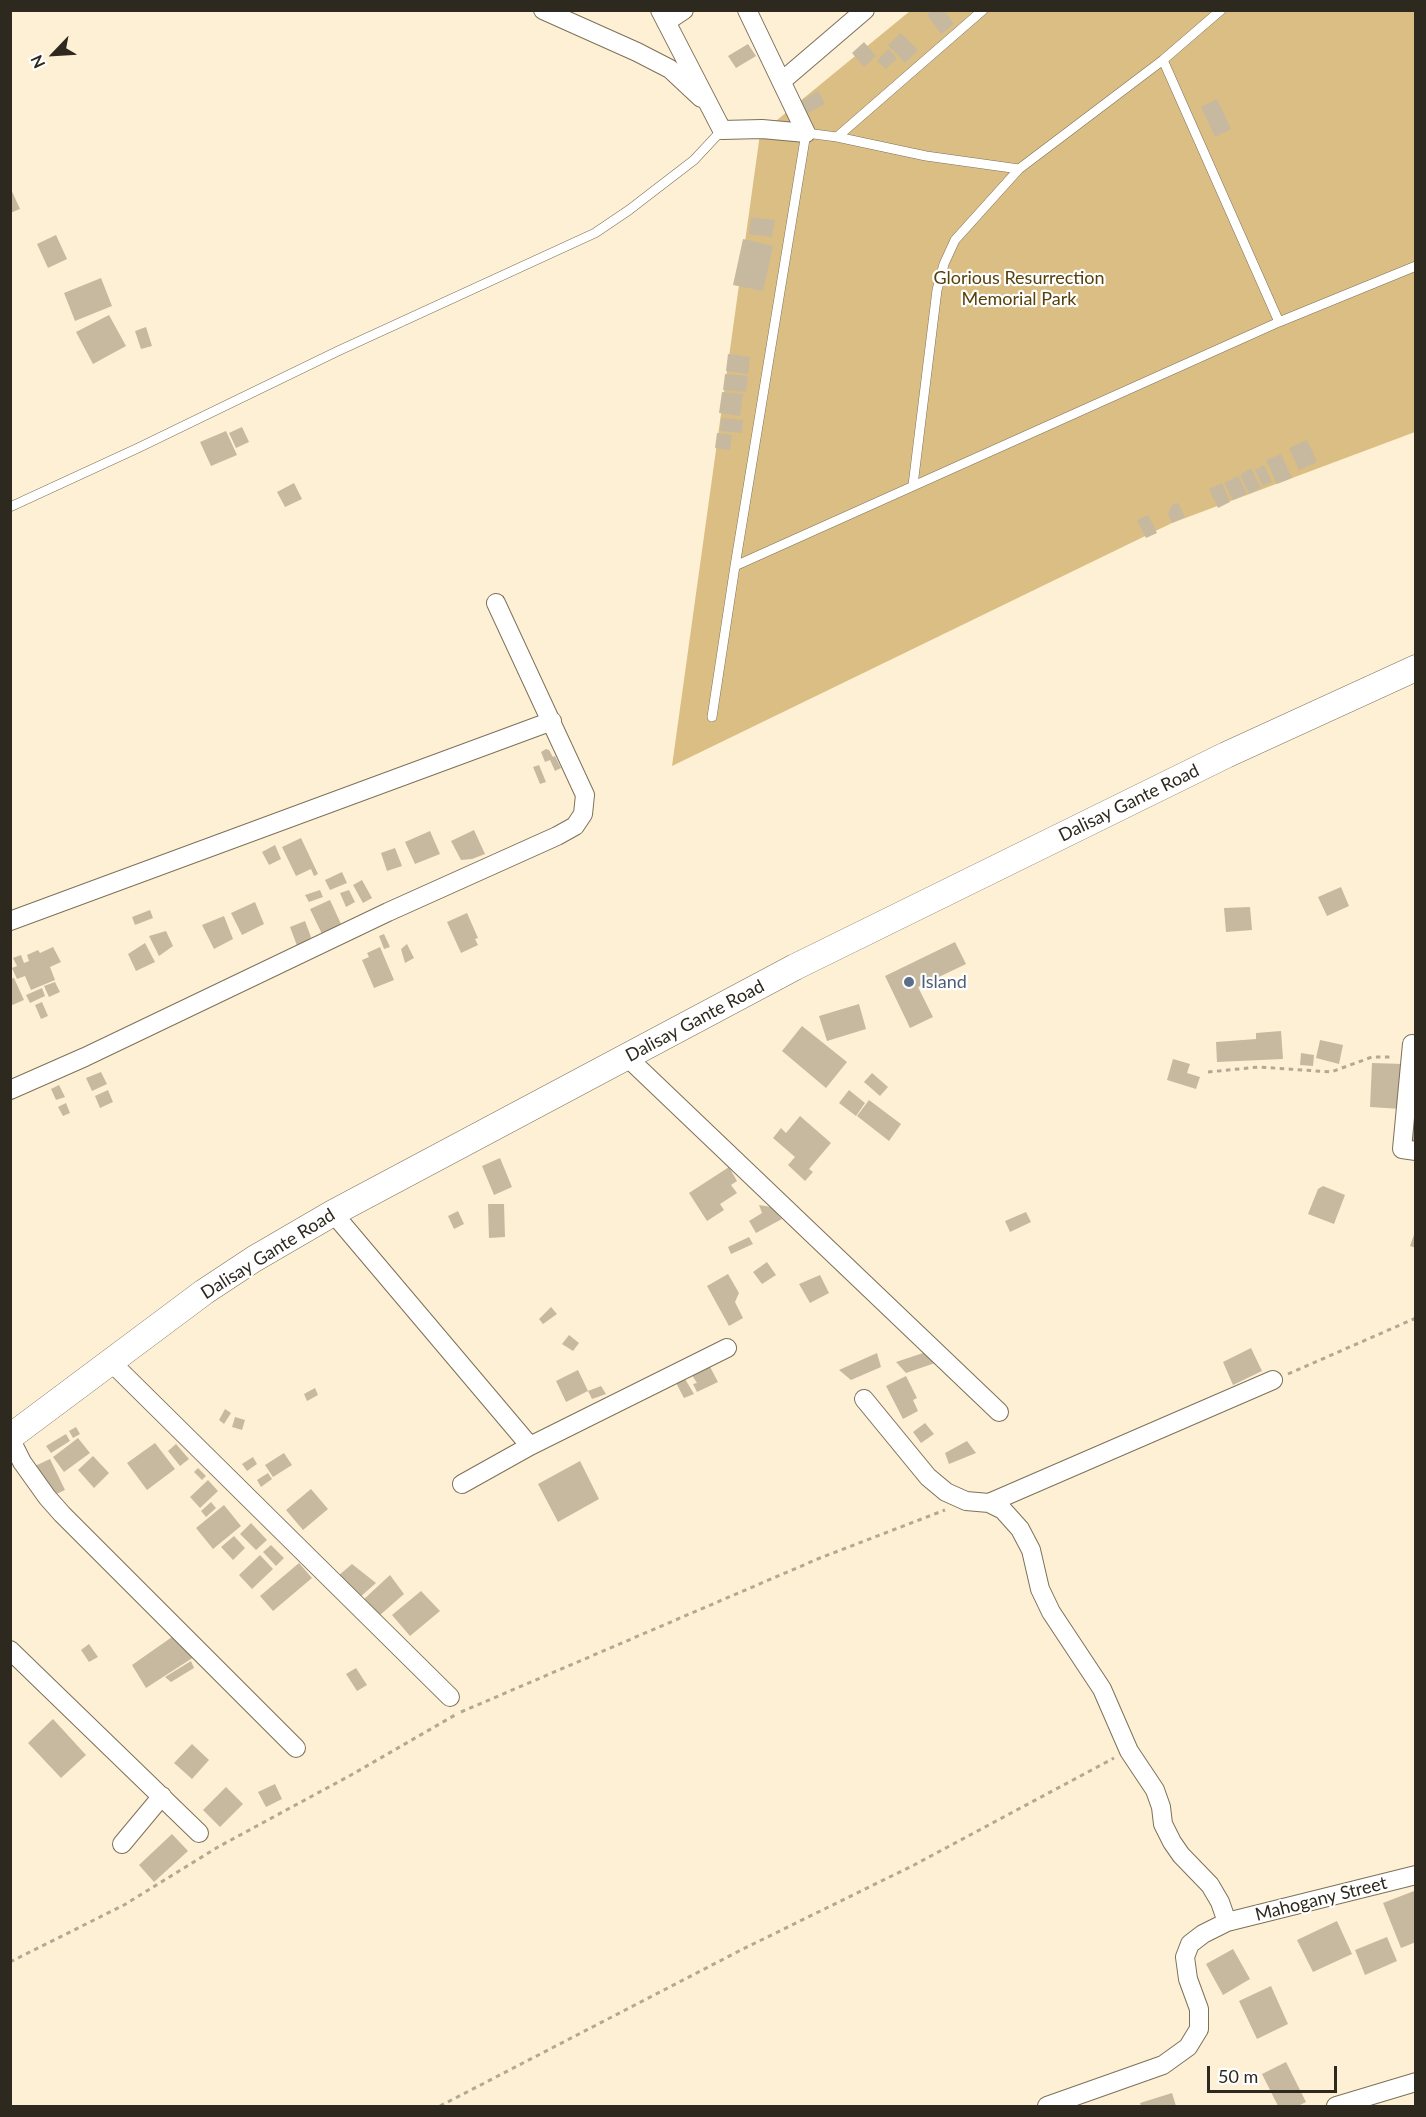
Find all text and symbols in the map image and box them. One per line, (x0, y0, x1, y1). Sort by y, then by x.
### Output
north arrow (24, 24, 84, 84)
text: N (26, 52, 48, 71)
park label: Glorious Resurrection Memorial Park (933, 267, 1105, 310)
street label: Dalisay Gante Road (1055, 760, 1203, 846)
place label: Island (921, 971, 967, 993)
street label: Dalisay Gante Road (622, 975, 768, 1067)
marker: Island (902, 975, 916, 989)
street label: Dalisay Gante Road (197, 1204, 339, 1304)
street label: Mahogany Street (1253, 1872, 1389, 1926)
scale bar (1210, 2054, 1340, 2092)
text: 50 m (1218, 2065, 1258, 2087)

